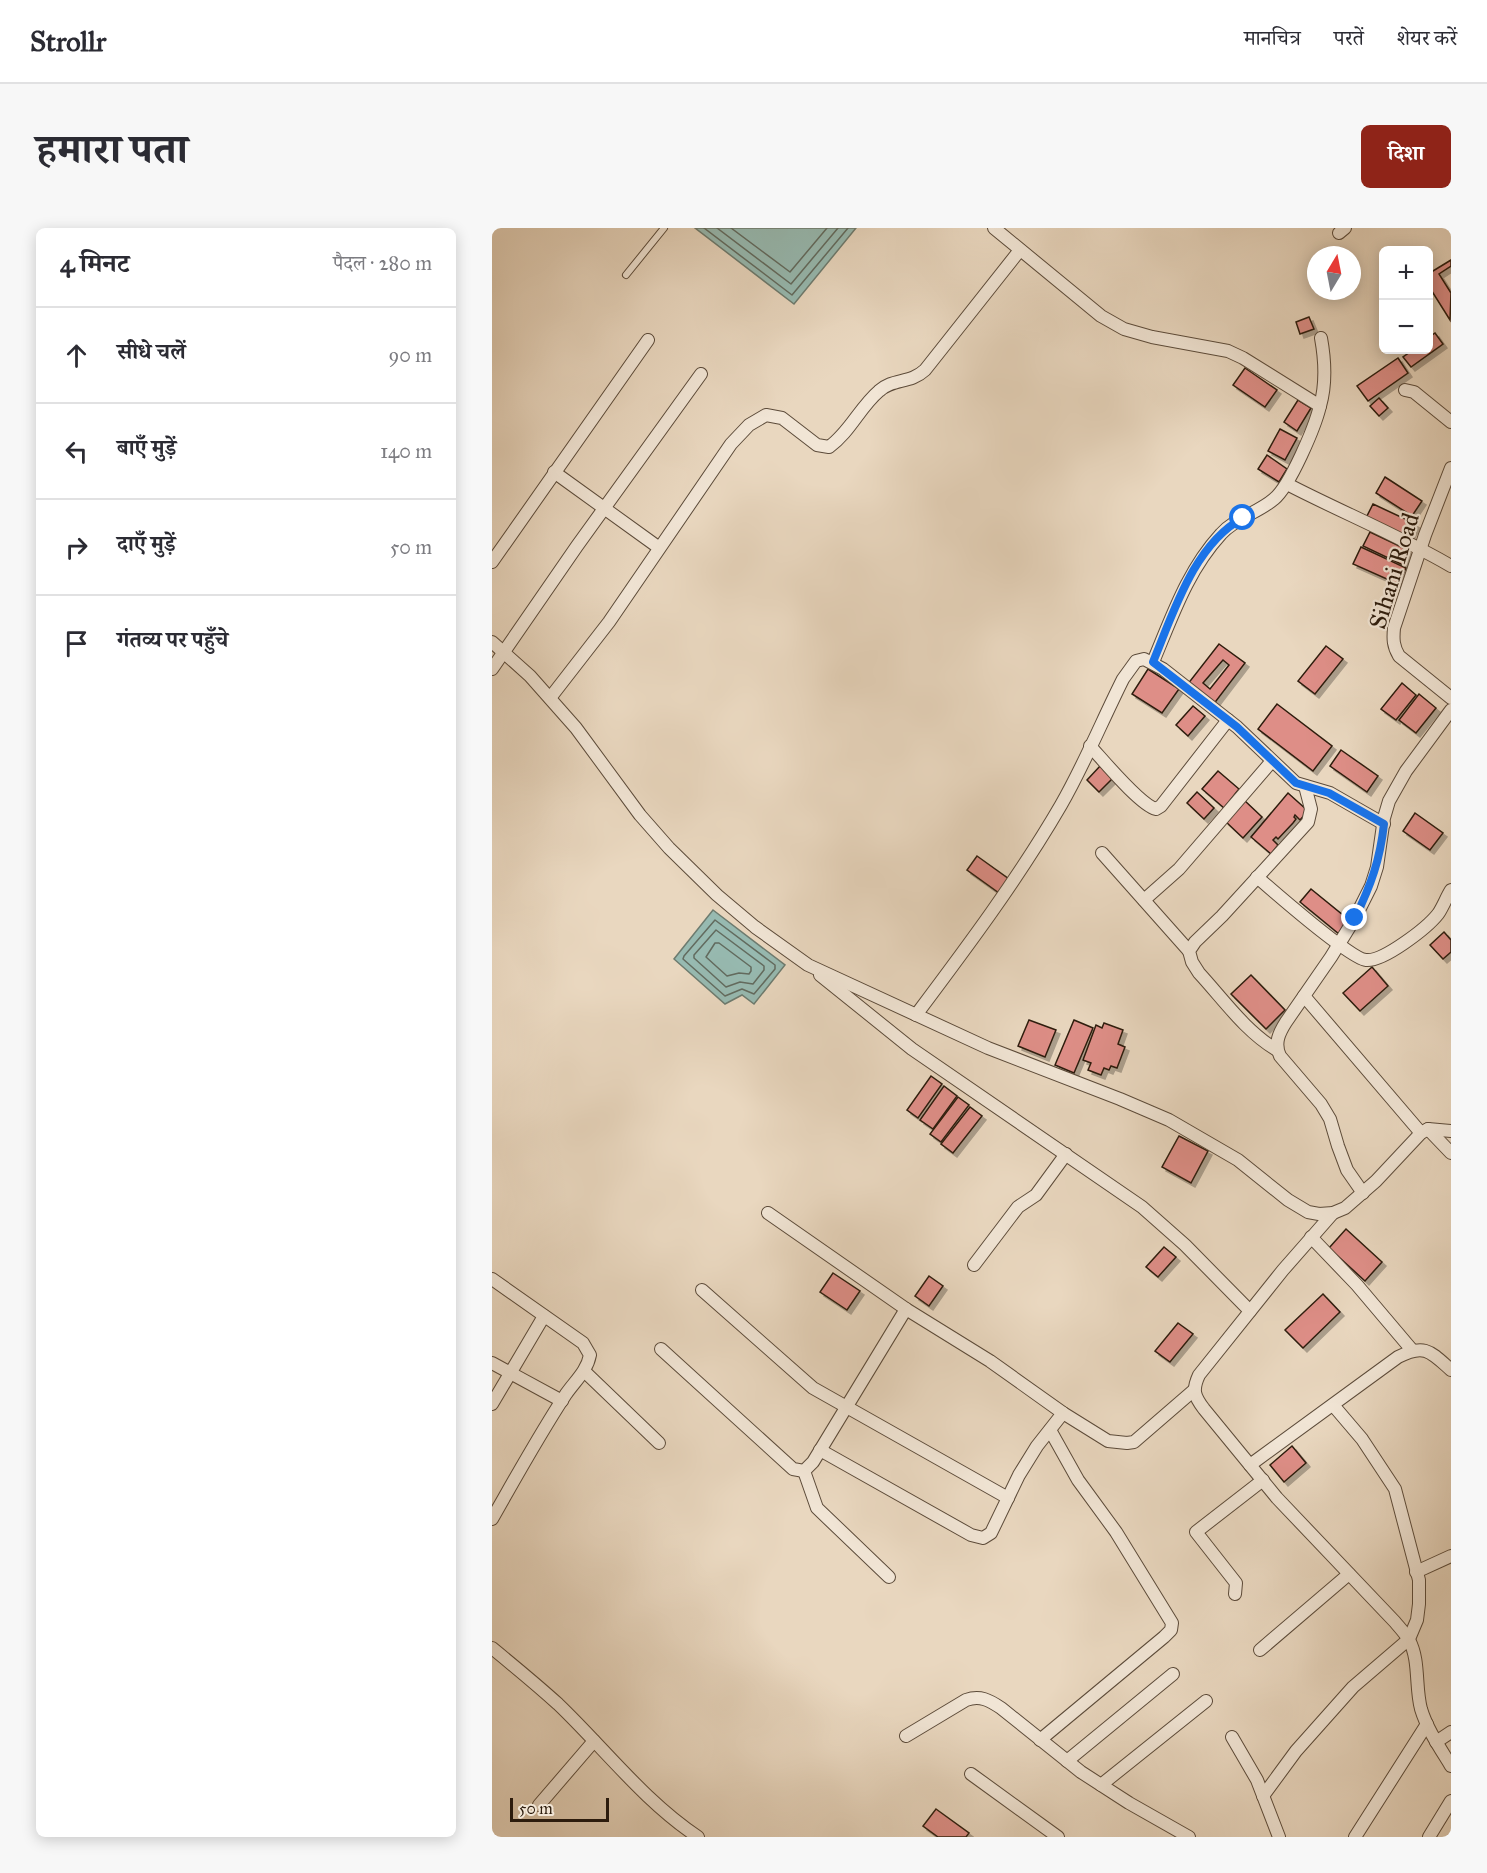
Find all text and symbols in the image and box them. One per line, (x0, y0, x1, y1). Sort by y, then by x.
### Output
text: Strollr (30, 24, 106, 59)
text: मानचित्र (1244, 25, 1301, 51)
text: परतें (1334, 25, 1364, 51)
text: शेयर करें (1397, 25, 1457, 51)
text: हमारा पता (36, 123, 188, 175)
button: दिशा (1361, 125, 1451, 188)
north arrow (1307, 246, 1361, 300)
map controls (1379, 246, 1433, 354)
button: + (1379, 246, 1433, 300)
text: 4 मिनट (60, 247, 129, 279)
text: पैदल · 280 m (333, 251, 432, 275)
button: − (1379, 300, 1433, 354)
text: सीधे चलें (117, 338, 186, 365)
icon: ahead (60, 339, 93, 372)
text: 90 m (389, 343, 432, 367)
text: बाएँ मुड़ें (117, 434, 176, 461)
icon: left (60, 435, 93, 468)
text: 140 m (380, 439, 432, 463)
route start (1229, 504, 1255, 530)
street label: Sihani Road (1362, 509, 1426, 633)
text: दाएँ मुड़ें (117, 530, 176, 557)
icon: right (60, 531, 93, 564)
text: 50 m (390, 535, 432, 559)
text: गंतव्य पर पहुँचे (117, 626, 228, 653)
icon: arrive (60, 627, 93, 660)
route end (1341, 904, 1367, 930)
scale bar (510, 1795, 609, 1822)
text: 50 m (519, 1799, 553, 1818)

